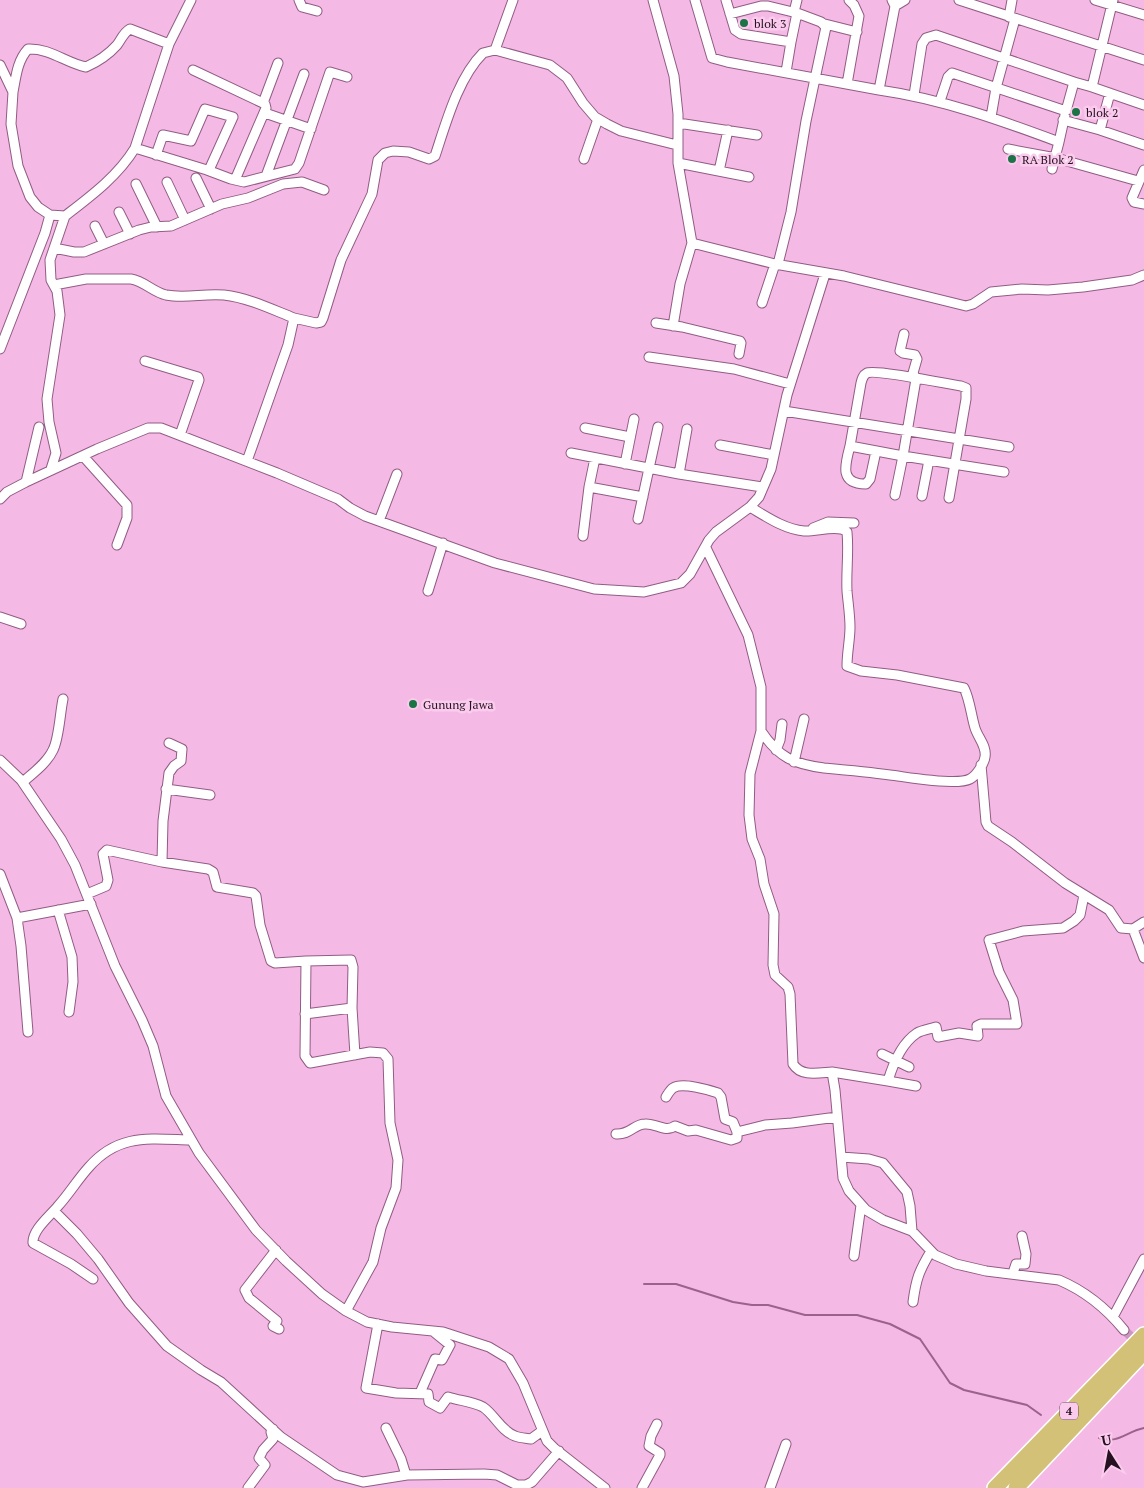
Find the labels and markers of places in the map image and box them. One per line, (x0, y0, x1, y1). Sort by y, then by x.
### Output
place label: blok 3 (754, 16, 786, 31)
marker: blok 3 (738, 17, 750, 29)
place label: blok 2 (1086, 105, 1118, 120)
marker: blok 2 (1070, 106, 1082, 118)
place label: RA Blok 2 (1022, 152, 1074, 167)
marker: RA Blok 2 (1006, 153, 1018, 165)
place label: Gunung Jawa (423, 697, 493, 712)
marker: Gunung Jawa (407, 698, 419, 710)

